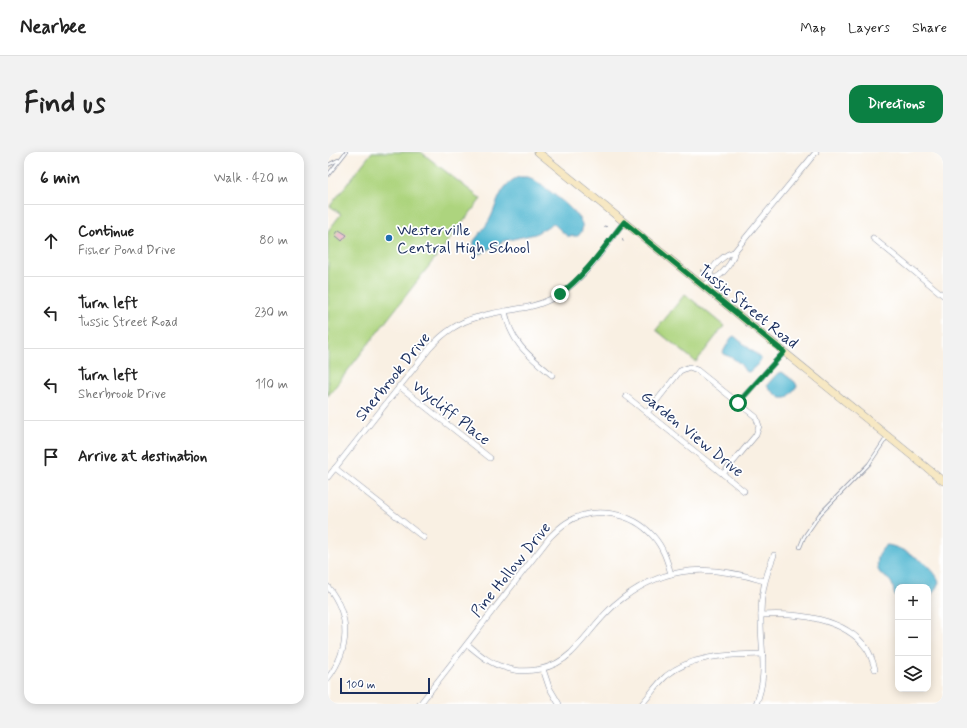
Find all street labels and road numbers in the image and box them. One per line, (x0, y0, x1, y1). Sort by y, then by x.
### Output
street label: Tussic Street Road (694, 260, 802, 354)
street label: Sherbrook Drive (351, 328, 435, 426)
street label: Wycliff Place (408, 376, 494, 450)
street label: Garden View Drive (636, 386, 748, 482)
street label: Pine Hollow Drive (466, 518, 556, 622)

